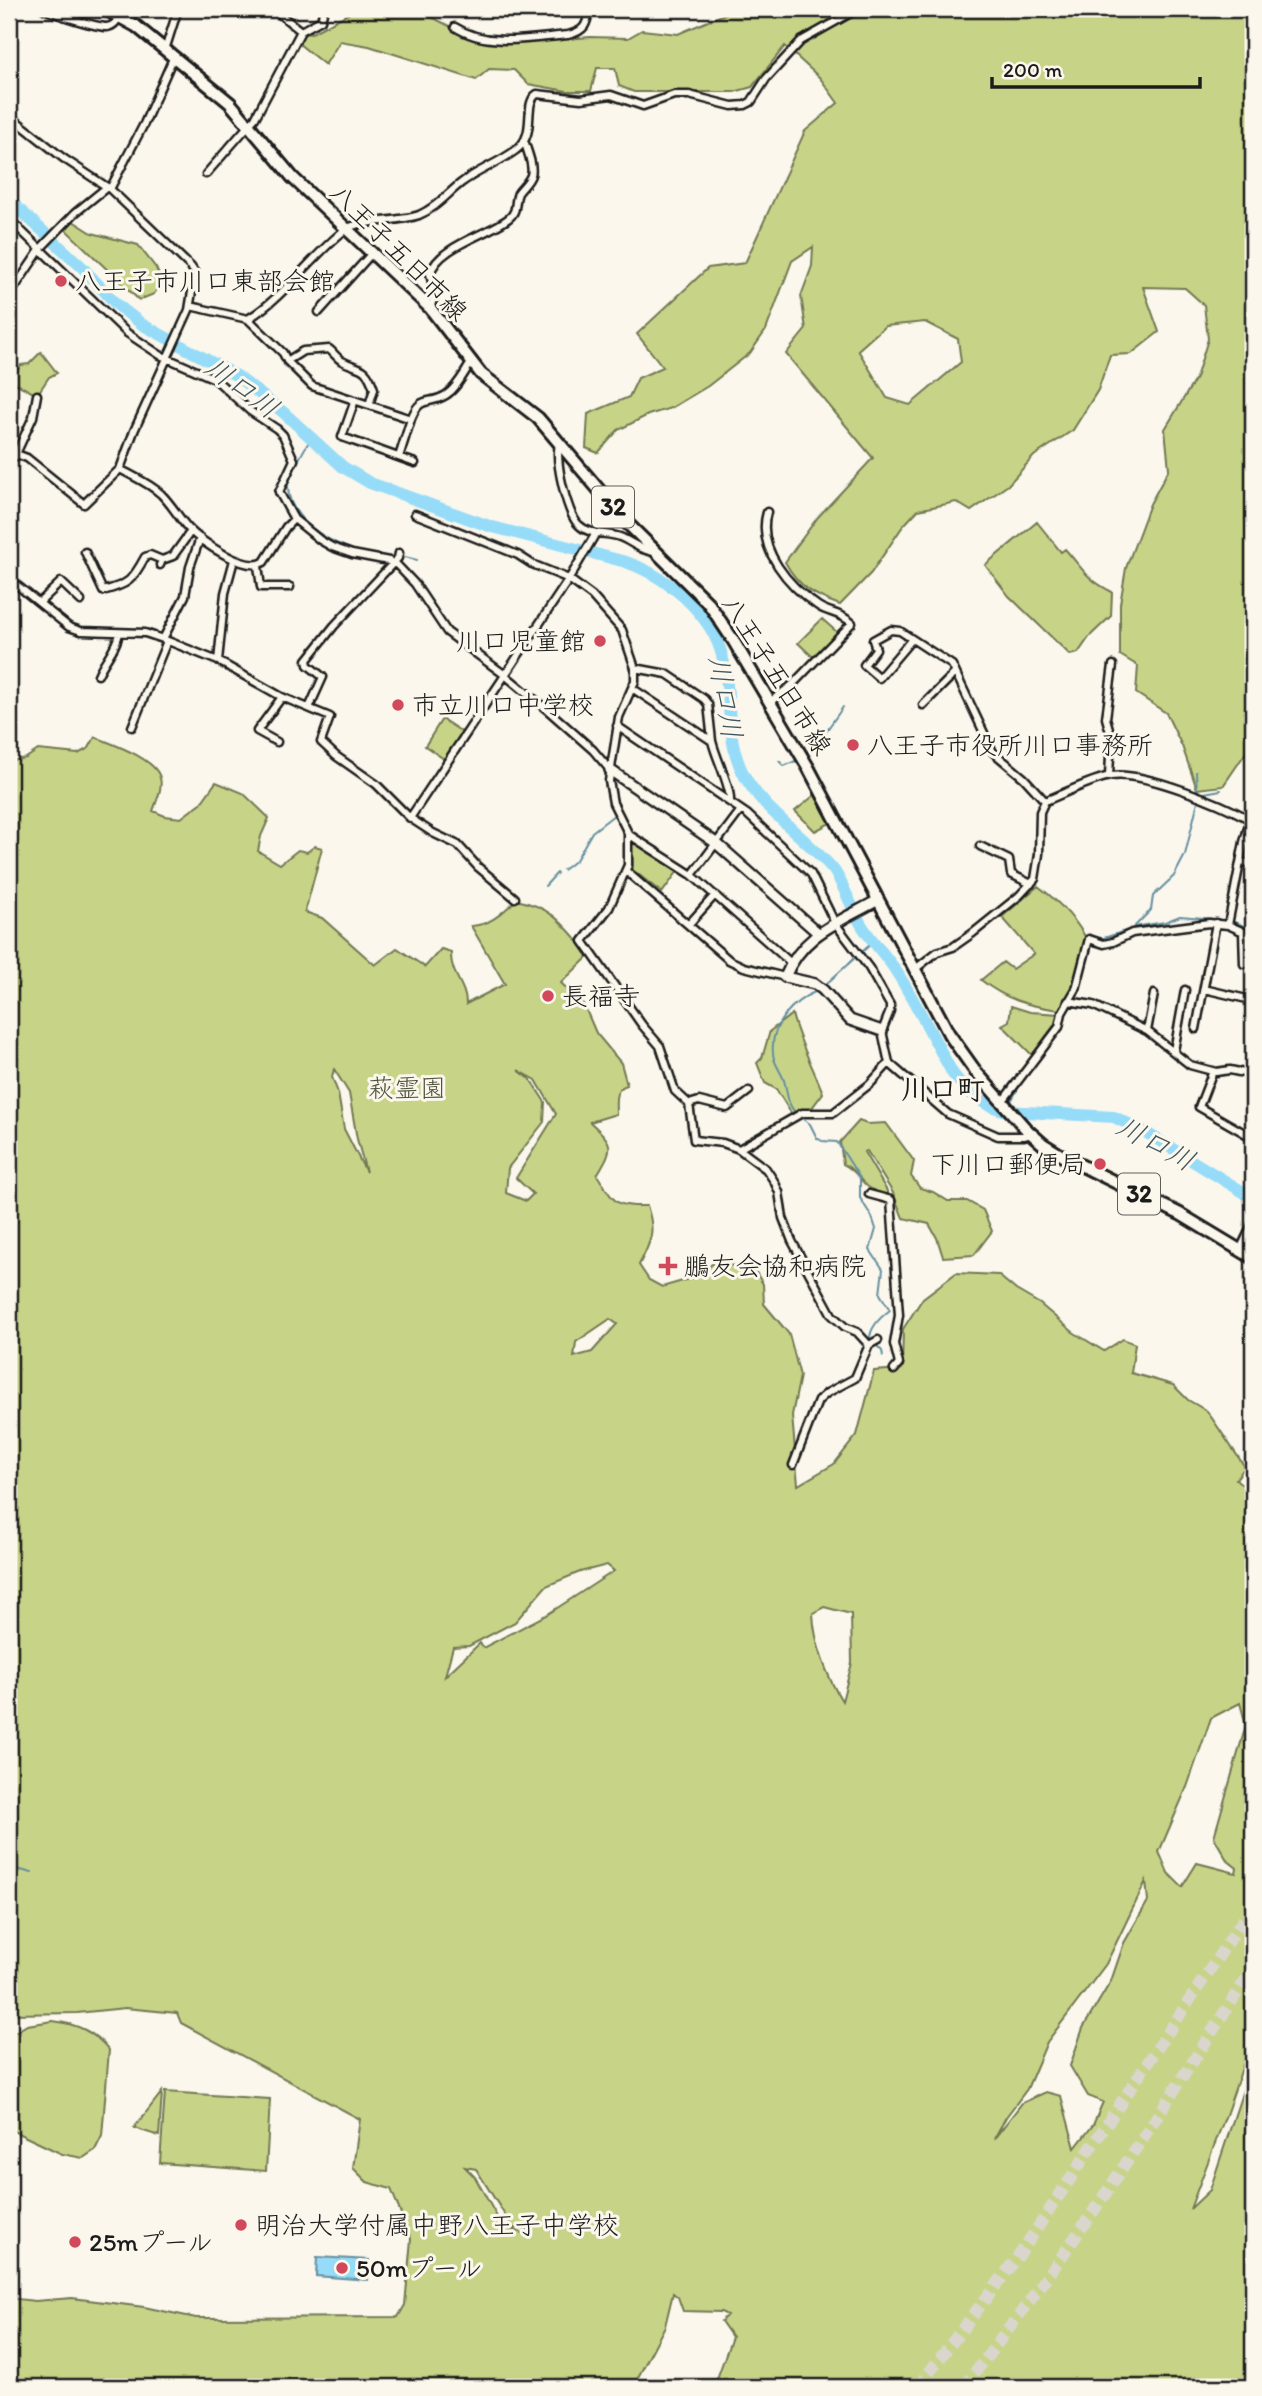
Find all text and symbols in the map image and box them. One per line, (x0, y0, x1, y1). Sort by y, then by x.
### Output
scale bar (992, 46, 1201, 90)
text: 200 m (1003, 57, 1063, 82)
street label: 八王子五日市線 (323, 176, 475, 328)
place label: 八王子市川口東部会館 (75, 265, 335, 297)
marker: 八王子市川口東部会館 (53, 273, 69, 289)
water label: 川口川 (198, 349, 286, 425)
road number: 32 (592, 486, 634, 528)
street label: 八王子五日市線 (715, 589, 839, 761)
place label: 川口児童館 (456, 625, 586, 657)
marker: 川口児童館 (592, 633, 608, 649)
water label: 川口川 (702, 653, 750, 741)
place label: 市立川口中学校 (412, 689, 594, 721)
marker: 市立川口中学校 (390, 697, 406, 713)
place label: 八王子市役所川口事務所 (867, 729, 1153, 761)
marker: 八王子市役所川口事務所 (845, 737, 861, 753)
place label: 長福寺 (562, 980, 640, 1012)
marker: 長福寺 (540, 988, 556, 1004)
park label: 萩霊園 (368, 1072, 446, 1104)
district label: 川口町 (901, 1072, 985, 1106)
water label: 川口川 (1111, 1108, 1201, 1178)
place label: 下川口郵便局 (930, 1148, 1086, 1180)
marker: 下川口郵便局 (1092, 1156, 1108, 1172)
road number: 32 (1118, 1174, 1160, 1214)
place label: 鵬友会協和病院 (684, 1250, 866, 1282)
marker: 鵬友会協和病院 (658, 1256, 678, 1276)
place label: 明治大学付属中野八王子中学校 (255, 2209, 619, 2241)
marker: 明治大学付属中野八王子中学校 (233, 2217, 249, 2233)
place label: 25mプール (89, 2226, 213, 2258)
marker: 25mプール (67, 2234, 83, 2250)
place label: 50mプール (356, 2252, 482, 2284)
marker: 50mプール (334, 2260, 350, 2276)

